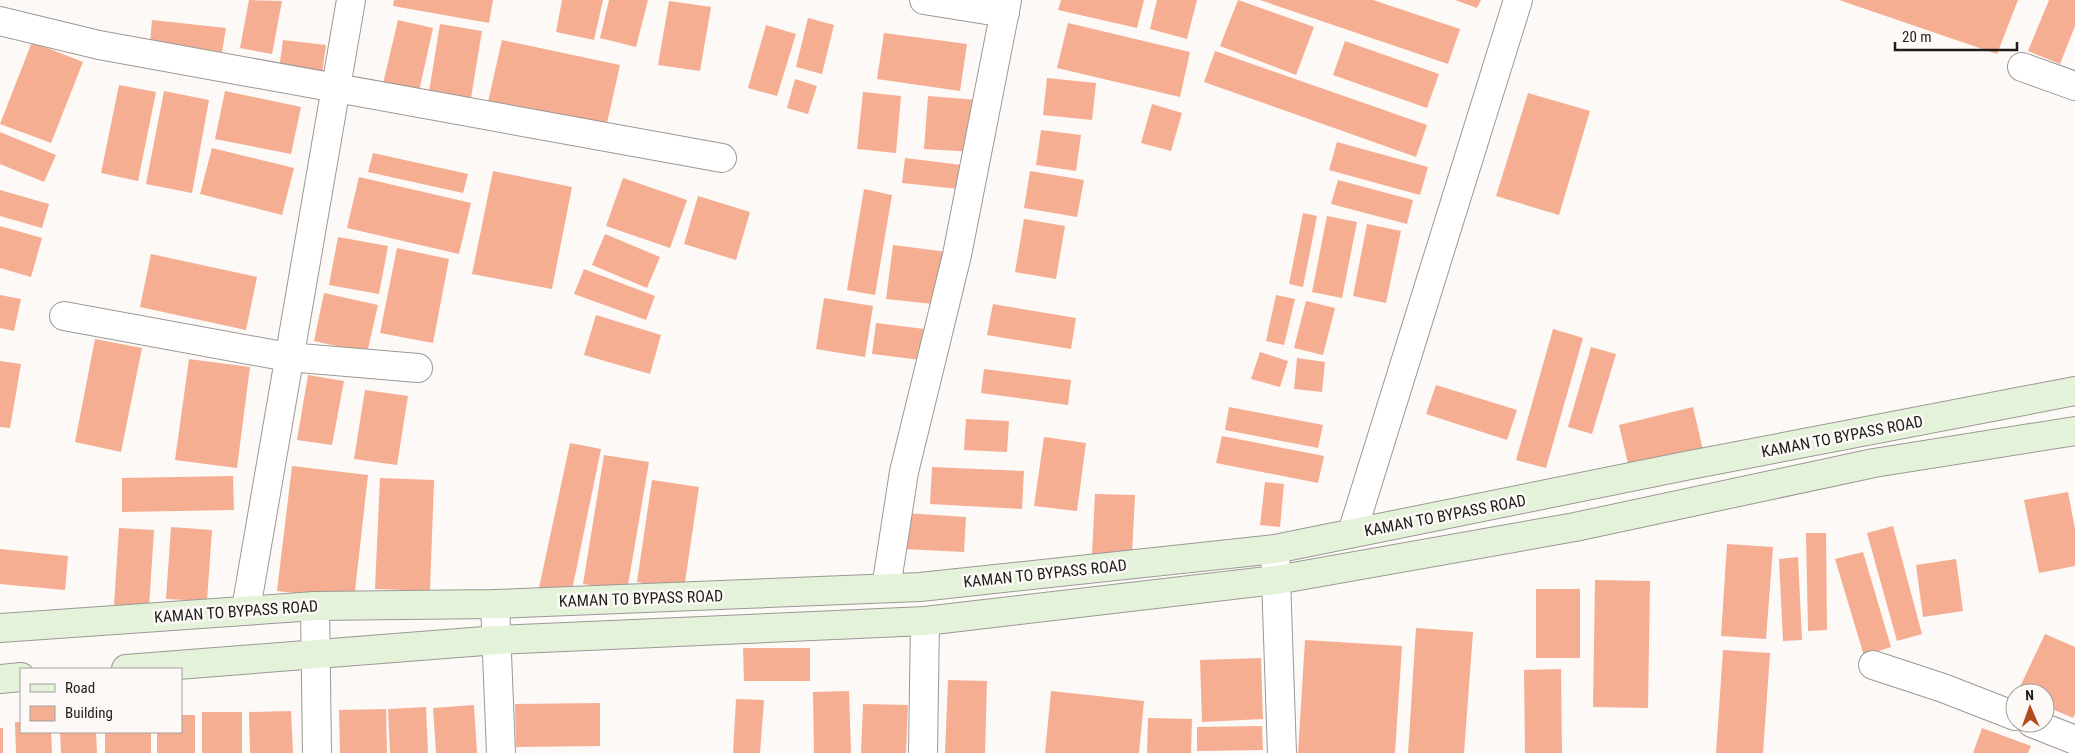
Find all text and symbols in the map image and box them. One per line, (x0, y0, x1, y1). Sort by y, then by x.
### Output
scale bar (1895, 20, 2018, 52)
text: 20 m (1902, 28, 1932, 46)
street label: KAMAN TO BYPASS ROAD (1760, 411, 1925, 461)
street label: KAMAN TO BYPASS ROAD (1363, 490, 1528, 540)
street label: KAMAN TO BYPASS ROAD (962, 555, 1128, 592)
street label: KAMAN TO BYPASS ROAD (559, 586, 723, 611)
street label: KAMAN TO BYPASS ROAD (153, 596, 319, 627)
legend (20, 668, 182, 733)
text: Road (65, 679, 95, 697)
north arrow (2005, 683, 2055, 733)
text: N (2025, 687, 2034, 703)
text: Building (65, 704, 113, 722)

